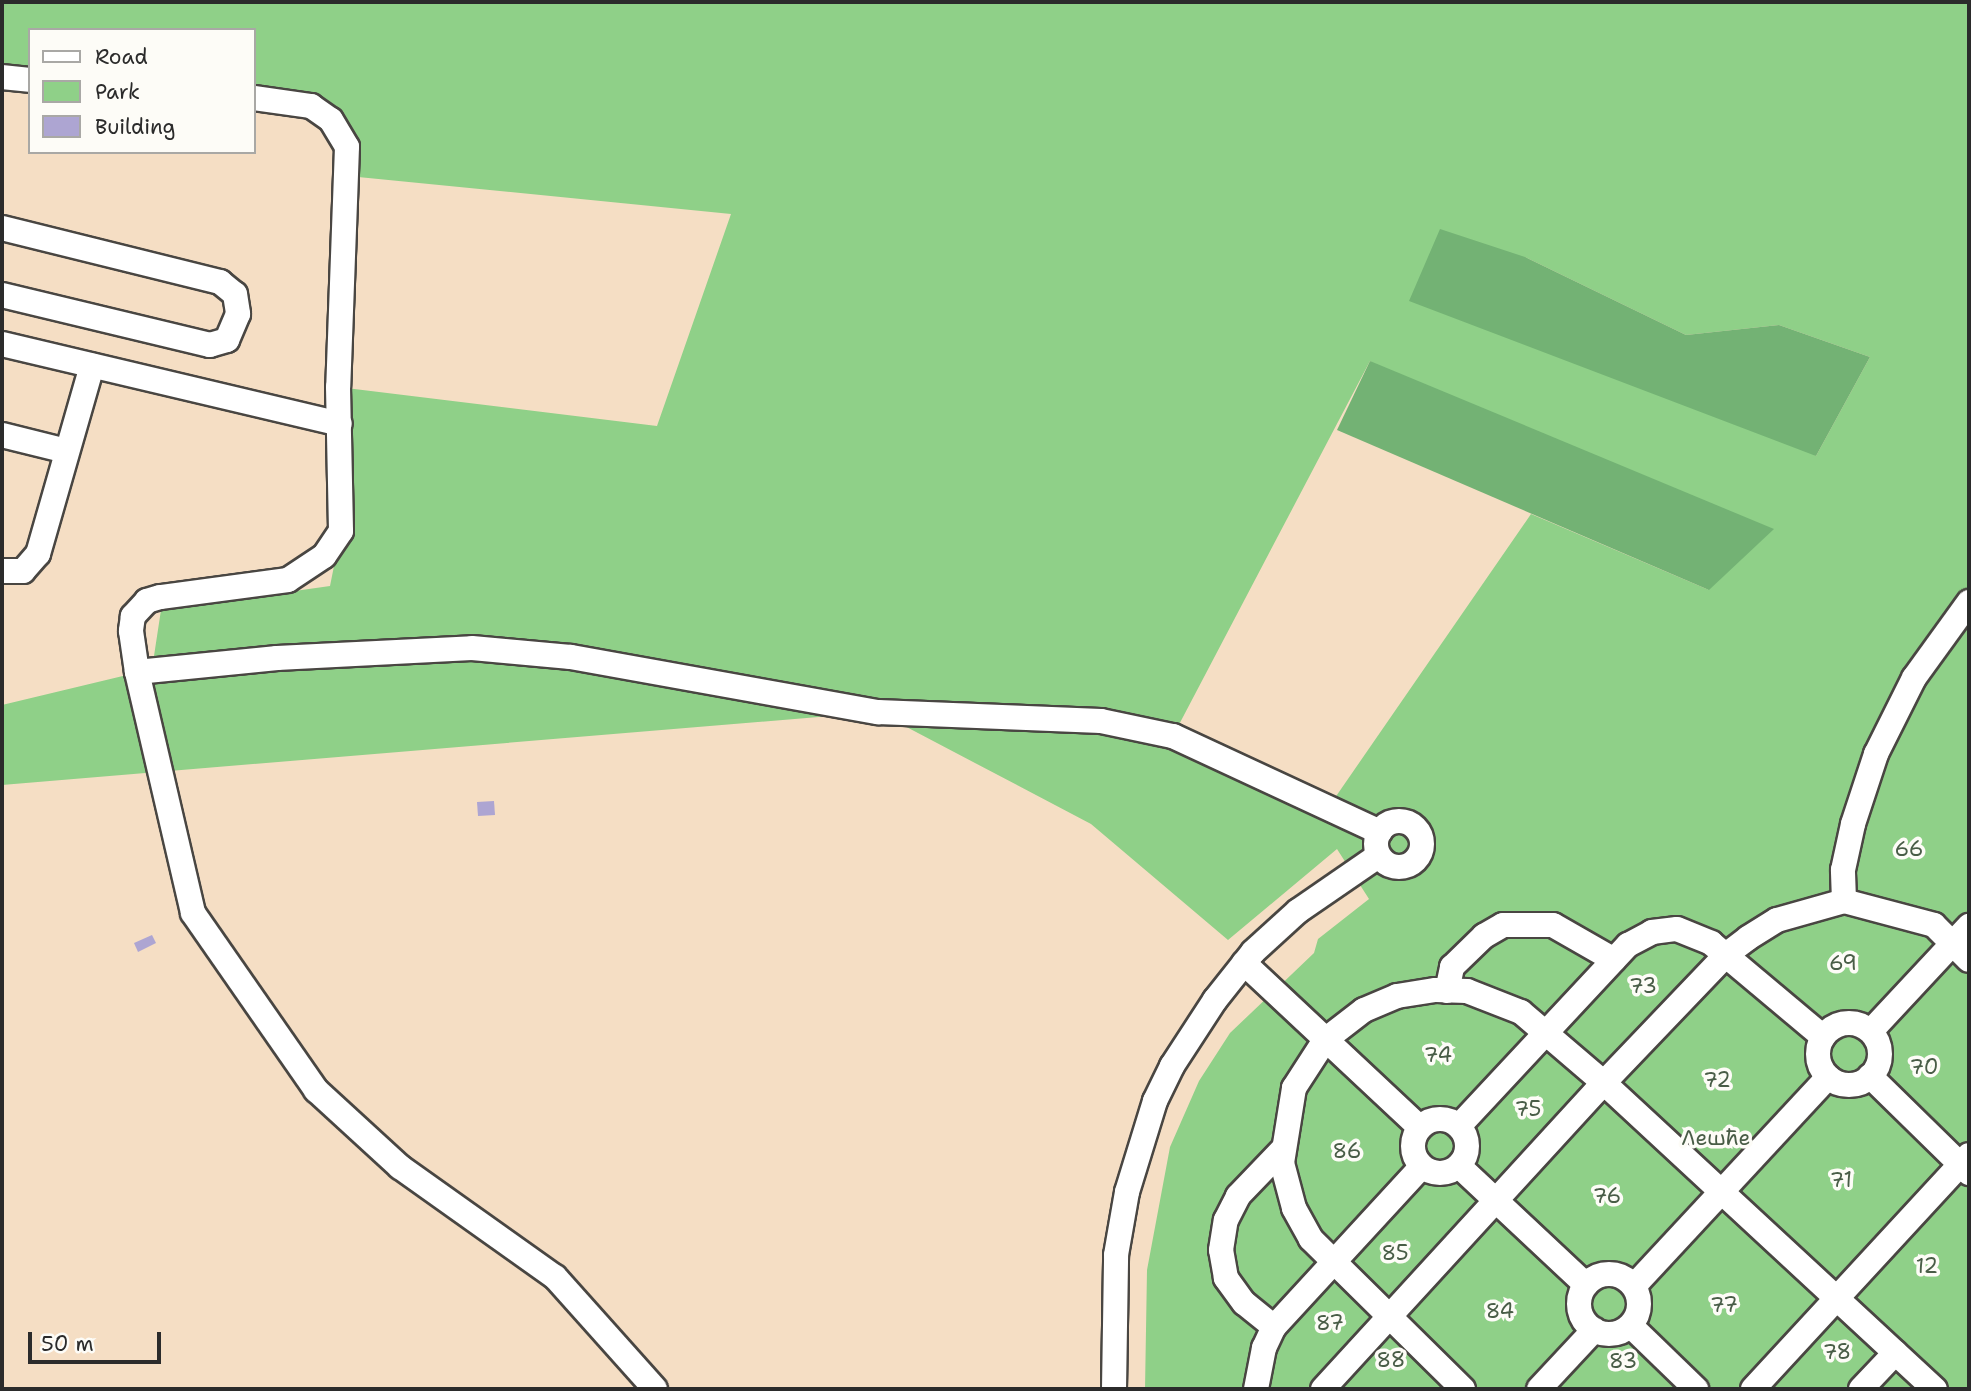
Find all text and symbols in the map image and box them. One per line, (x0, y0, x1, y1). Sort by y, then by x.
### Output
legend (28, 28, 256, 154)
text: Road (95, 43, 148, 71)
text: Park (95, 78, 140, 106)
text: Building (95, 113, 175, 141)
park label: 66 (1895, 836, 1923, 862)
park label: 69 (1829, 950, 1857, 976)
park label: 73 (1629, 973, 1657, 999)
park label: 74 (1424, 1042, 1452, 1068)
park label: 70 (1910, 1054, 1938, 1080)
park label: 72 (1703, 1067, 1731, 1093)
park label: 75 (1515, 1096, 1541, 1122)
park label: Лешће (1682, 1125, 1750, 1151)
park label: 86 (1333, 1138, 1361, 1164)
park label: 71 (1830, 1167, 1852, 1193)
park label: 76 (1593, 1183, 1621, 1209)
park label: 85 (1381, 1240, 1409, 1266)
park label: 12 (1916, 1253, 1938, 1279)
park label: 77 (1710, 1292, 1738, 1318)
park label: 84 (1486, 1298, 1514, 1324)
park label: 87 (1316, 1310, 1344, 1336)
scale bar (32, 1318, 164, 1362)
text: 50 m (41, 1330, 94, 1358)
park label: 78 (1823, 1339, 1851, 1365)
park label: 88 (1377, 1347, 1405, 1373)
park label: 83 (1609, 1348, 1637, 1374)

